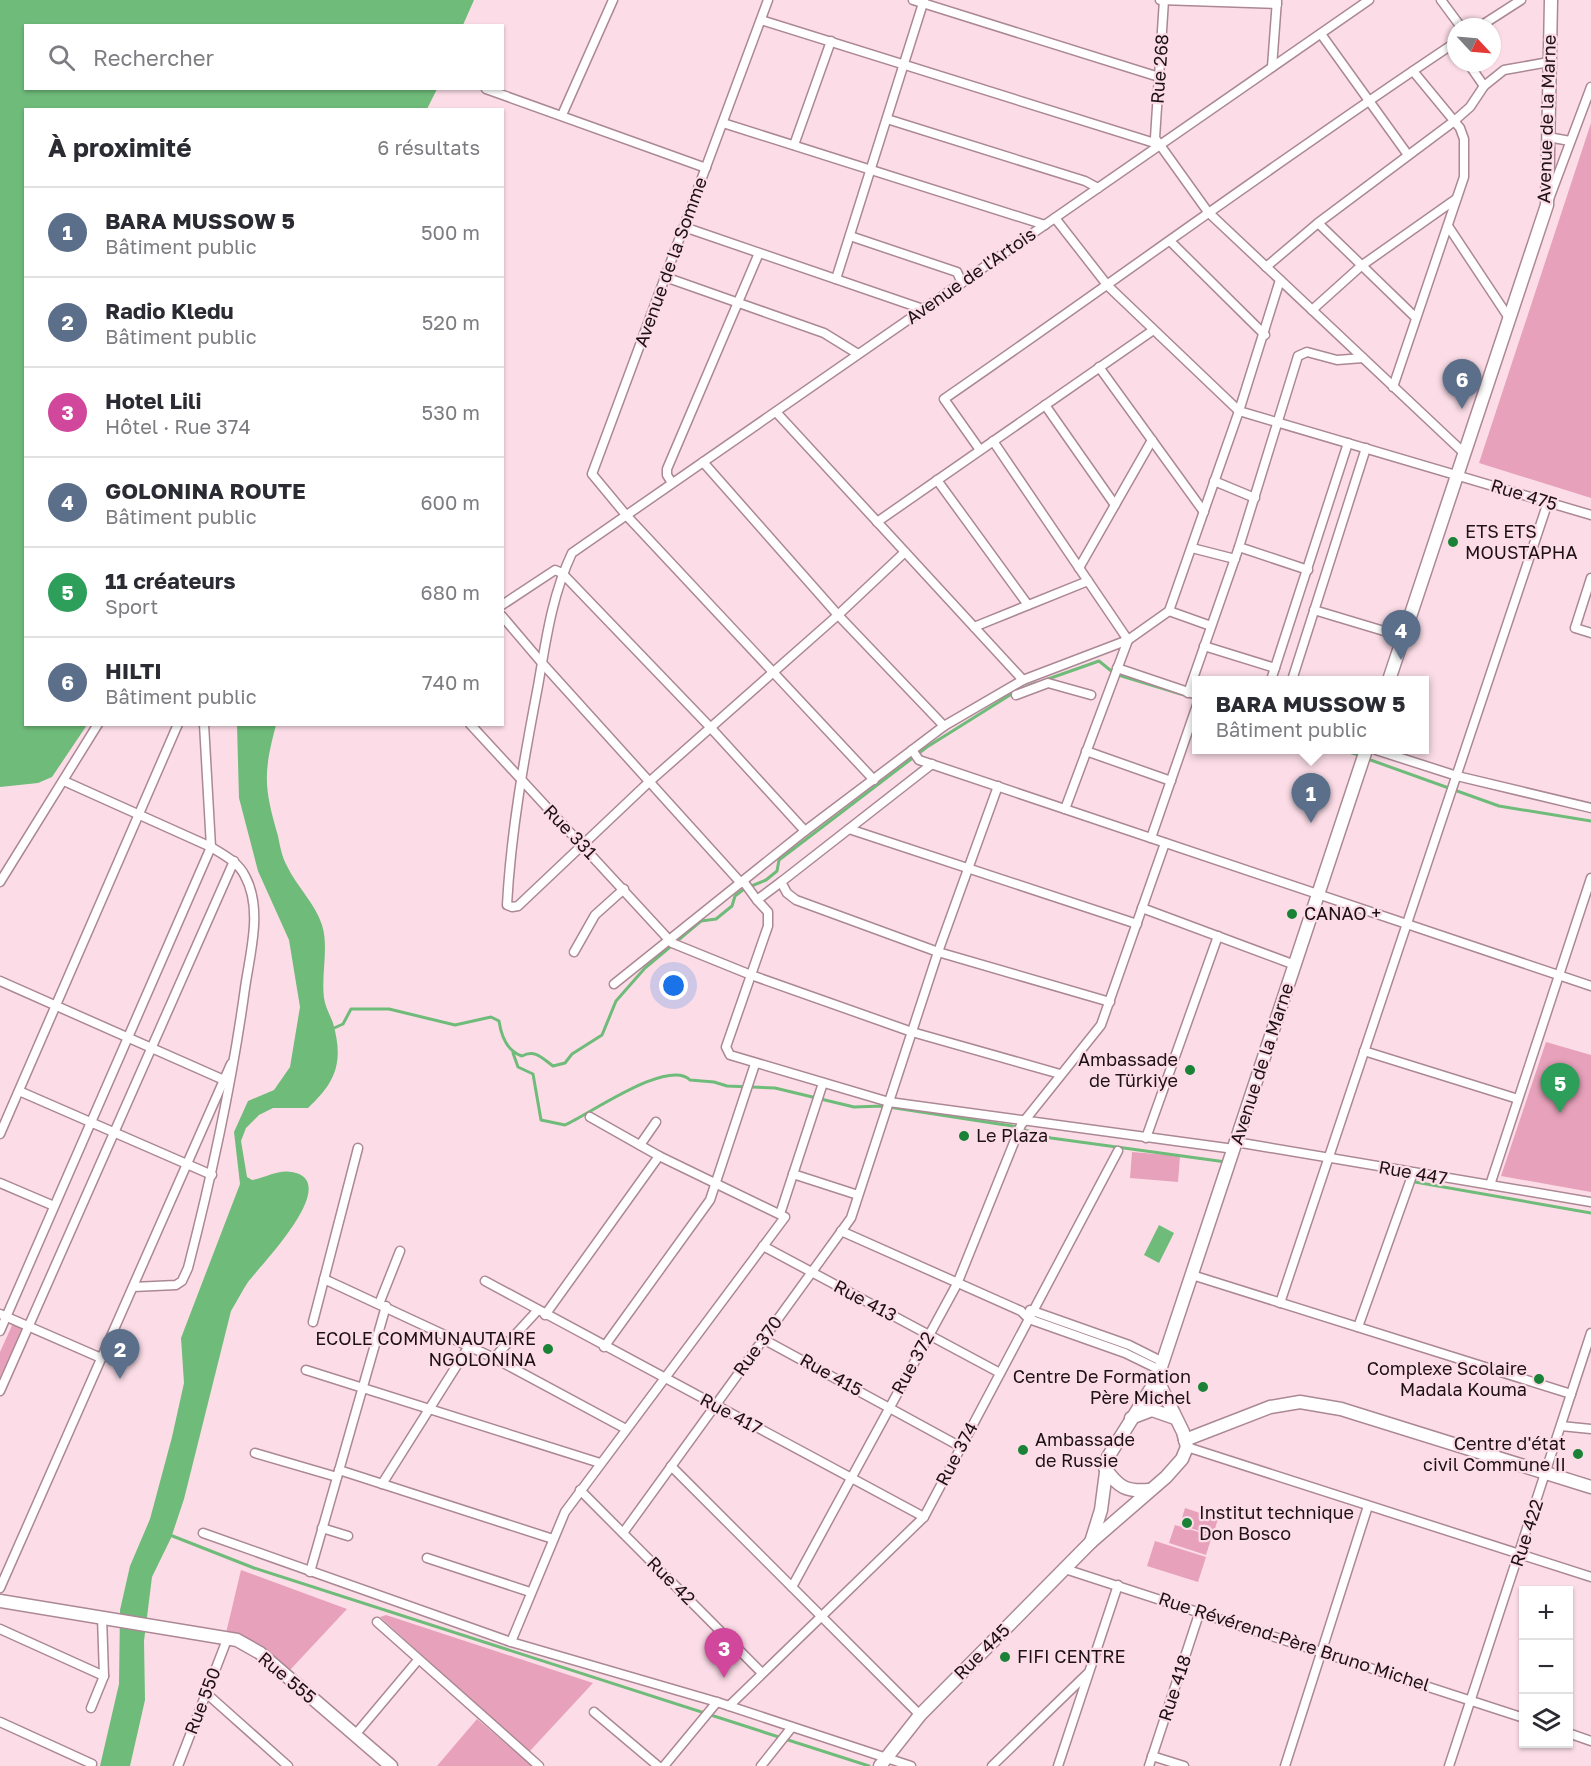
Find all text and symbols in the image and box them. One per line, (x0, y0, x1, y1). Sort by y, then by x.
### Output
north arrow (1447, 18, 1501, 72)
search box (24, 24, 504, 90)
street label: Rue 268 (1146, 33, 1172, 105)
street label: Avenue de la Marne (1532, 34, 1560, 204)
icon: search (45, 41, 78, 74)
text: Rechercher (93, 44, 214, 71)
text: À proximité (48, 132, 192, 163)
text: 6 résultats (377, 135, 480, 159)
street label: Avenue de la Somme (629, 174, 711, 350)
text: BARA MUSSOW 5 (105, 207, 295, 234)
text: 1 (62, 220, 73, 244)
text: 500 m (421, 220, 480, 244)
street label: Avenue de l'Artois (901, 222, 1040, 328)
text: Bâtiment public (105, 234, 257, 258)
text: Radio Kledu (105, 297, 234, 324)
text: 2 (61, 310, 74, 334)
text: 520 m (422, 310, 480, 334)
text: Bâtiment public (105, 324, 257, 348)
pin: 6 (1442, 360, 1482, 409)
text: Hotel Lili (105, 387, 201, 414)
text: 3 (61, 400, 74, 424)
text: 530 m (422, 400, 480, 424)
text: Hôtel · Rue 374 (105, 414, 251, 438)
street label: Rue 475 (1488, 473, 1560, 515)
text: GOLONINA ROUTE (105, 477, 306, 504)
text: 4 (61, 490, 74, 514)
text: 600 m (420, 490, 480, 514)
text: Bâtiment public (105, 504, 257, 528)
place label: ETS ETS MOUSTAPHA (1465, 520, 1578, 563)
marker: ETS ETS MOUSTAPHA (1446, 535, 1460, 549)
text: 11 créateurs (105, 567, 236, 594)
text: 5 (61, 580, 74, 604)
text: 680 m (421, 580, 480, 604)
text: Sport (105, 594, 158, 618)
pin: 4 (1382, 610, 1420, 660)
text: HILTI (105, 657, 162, 684)
text: 6 (61, 670, 74, 694)
text: 740 m (422, 670, 480, 694)
popup (1192, 676, 1429, 754)
text: Bâtiment public (105, 684, 257, 708)
text: BARA MUSSOW 5 (1216, 690, 1406, 717)
text: Bâtiment public (1216, 717, 1367, 741)
pin: 1 (1292, 774, 1330, 823)
street label: Rue 331 (539, 799, 602, 863)
place label: CANAO + (1304, 902, 1381, 924)
marker: CANAO + (1285, 907, 1299, 921)
your location (659, 971, 688, 1000)
street label: Avenue de la Marne (1225, 980, 1298, 1147)
place label: Ambassade de Türkiye (1078, 1048, 1178, 1091)
marker: Ambassade de Türkiye (1183, 1063, 1197, 1077)
pin: 5 (1540, 1064, 1580, 1113)
place label: Le Plaza (976, 1124, 1048, 1146)
marker: Le Plaza (957, 1129, 971, 1143)
street label: Rue 447 (1377, 1155, 1449, 1189)
street label: Rue 413 (830, 1274, 901, 1326)
street label: Rue 370 (728, 1311, 786, 1380)
place label: ECOLE COMMUNAUTAIRE NGOLONINA (315, 1327, 536, 1370)
street label: Rue 372 (886, 1327, 938, 1398)
pin: 2 (100, 1330, 140, 1379)
marker: ECOLE COMMUNAUTAIRE NGOLONINA (541, 1342, 555, 1356)
street label: Rue 415 (796, 1348, 867, 1400)
place label: Complexe Scolaire Madala Kouma (1367, 1357, 1527, 1400)
place label: Centre De Formation Père Michel (1013, 1365, 1191, 1408)
marker: Complexe Scolaire Madala Kouma (1532, 1372, 1546, 1386)
marker: Centre De Formation Père Michel (1196, 1380, 1210, 1394)
street label: Rue 417 (697, 1388, 766, 1439)
street label: Rue 374 (930, 1418, 982, 1489)
place label: Ambassade de Russie (1035, 1428, 1135, 1471)
place label: Centre d'état civil Commune II (1423, 1432, 1566, 1475)
marker: Ambassade de Russie (1016, 1443, 1030, 1457)
marker: Centre d'état civil Commune II (1571, 1447, 1585, 1461)
street label: Rue 422 (1505, 1496, 1547, 1569)
place label: Institut technique Don Bosco (1199, 1501, 1354, 1544)
marker: Institut technique Don Bosco (1180, 1516, 1194, 1530)
street label: Rue 42 (643, 1552, 700, 1609)
map controls (1519, 1586, 1573, 1748)
button: + (1519, 1586, 1573, 1640)
street label: Rue Révérend-Père Bruno Michel (1156, 1587, 1433, 1695)
street label: Rue 445 (949, 1619, 1014, 1684)
pin: 3 (704, 1628, 744, 1678)
button: − (1519, 1640, 1573, 1694)
place label: FIFI CENTRE (1017, 1645, 1126, 1667)
street label: Rue 555 (254, 1647, 321, 1708)
marker: FIFI CENTRE (998, 1650, 1012, 1664)
street label: Rue 418 (1153, 1652, 1195, 1724)
street label: Rue 550 (179, 1664, 225, 1737)
button: layers (1519, 1694, 1573, 1748)

